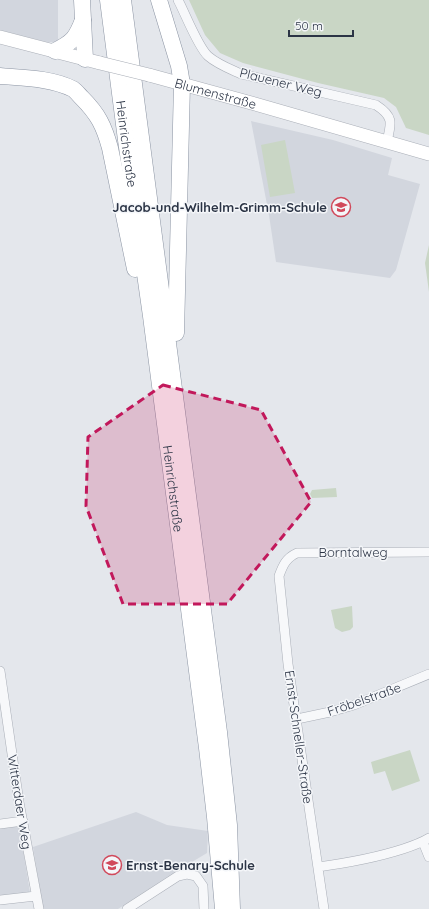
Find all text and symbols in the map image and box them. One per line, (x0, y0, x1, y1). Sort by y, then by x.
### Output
scale bar (289, 12, 353, 38)
text: 50 m (295, 18, 323, 33)
street label: Plauener Weg (238, 64, 324, 100)
street label: Blumenstraße (173, 74, 258, 112)
street label: Heinrichstraße (113, 99, 141, 188)
school or university icon: Jacob-und-Wilhelm-Grimm-Schule (330, 196, 352, 218)
place label: Jacob-und-Wilhelm-Grimm-Schule (112, 199, 327, 215)
street label: Heinrichstraße (160, 444, 187, 533)
street label: Borntalweg (318, 544, 388, 560)
street label: Ernst-Schneller-Straße (282, 669, 316, 805)
street label: Fröbelstraße (325, 679, 403, 719)
street label: Witterdaer Weg (5, 754, 35, 850)
school or university icon: Ernst-Benary-Schule (101, 854, 123, 876)
place label: Ernst-Benary-Schule (126, 857, 255, 873)

